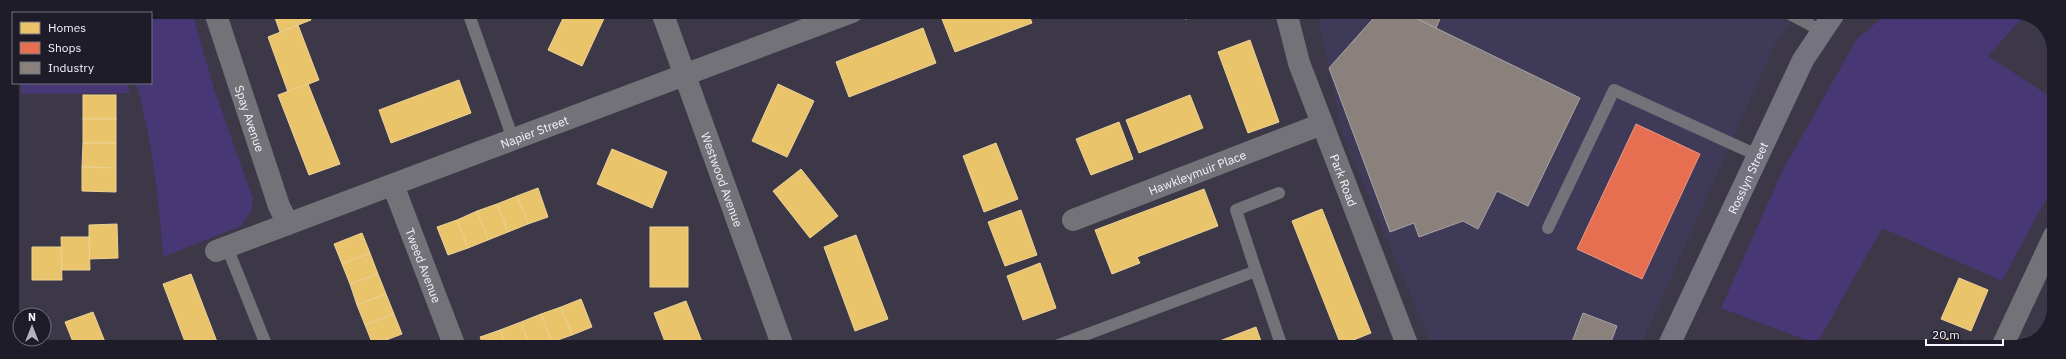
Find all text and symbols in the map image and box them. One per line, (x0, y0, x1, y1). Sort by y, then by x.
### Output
legend (12, 12, 152, 84)
text: Homes (48, 20, 86, 35)
text: Shops (48, 40, 81, 55)
text: Industry (48, 60, 94, 75)
street label: Spay Avenue (232, 83, 268, 154)
street label: Napier Street (498, 112, 570, 151)
street label: Westwood Avenue (698, 130, 747, 229)
street label: Rosslyn Street (1724, 139, 1771, 216)
street label: Hawkleymuir Place (1146, 146, 1248, 198)
street label: Park Road (1327, 152, 1361, 208)
street label: Tweed Avenue (403, 226, 445, 305)
north arrow (12, 307, 52, 347)
text: N (28, 310, 36, 324)
scale bar (1926, 321, 2003, 347)
text: 20 m (1932, 327, 1960, 342)

